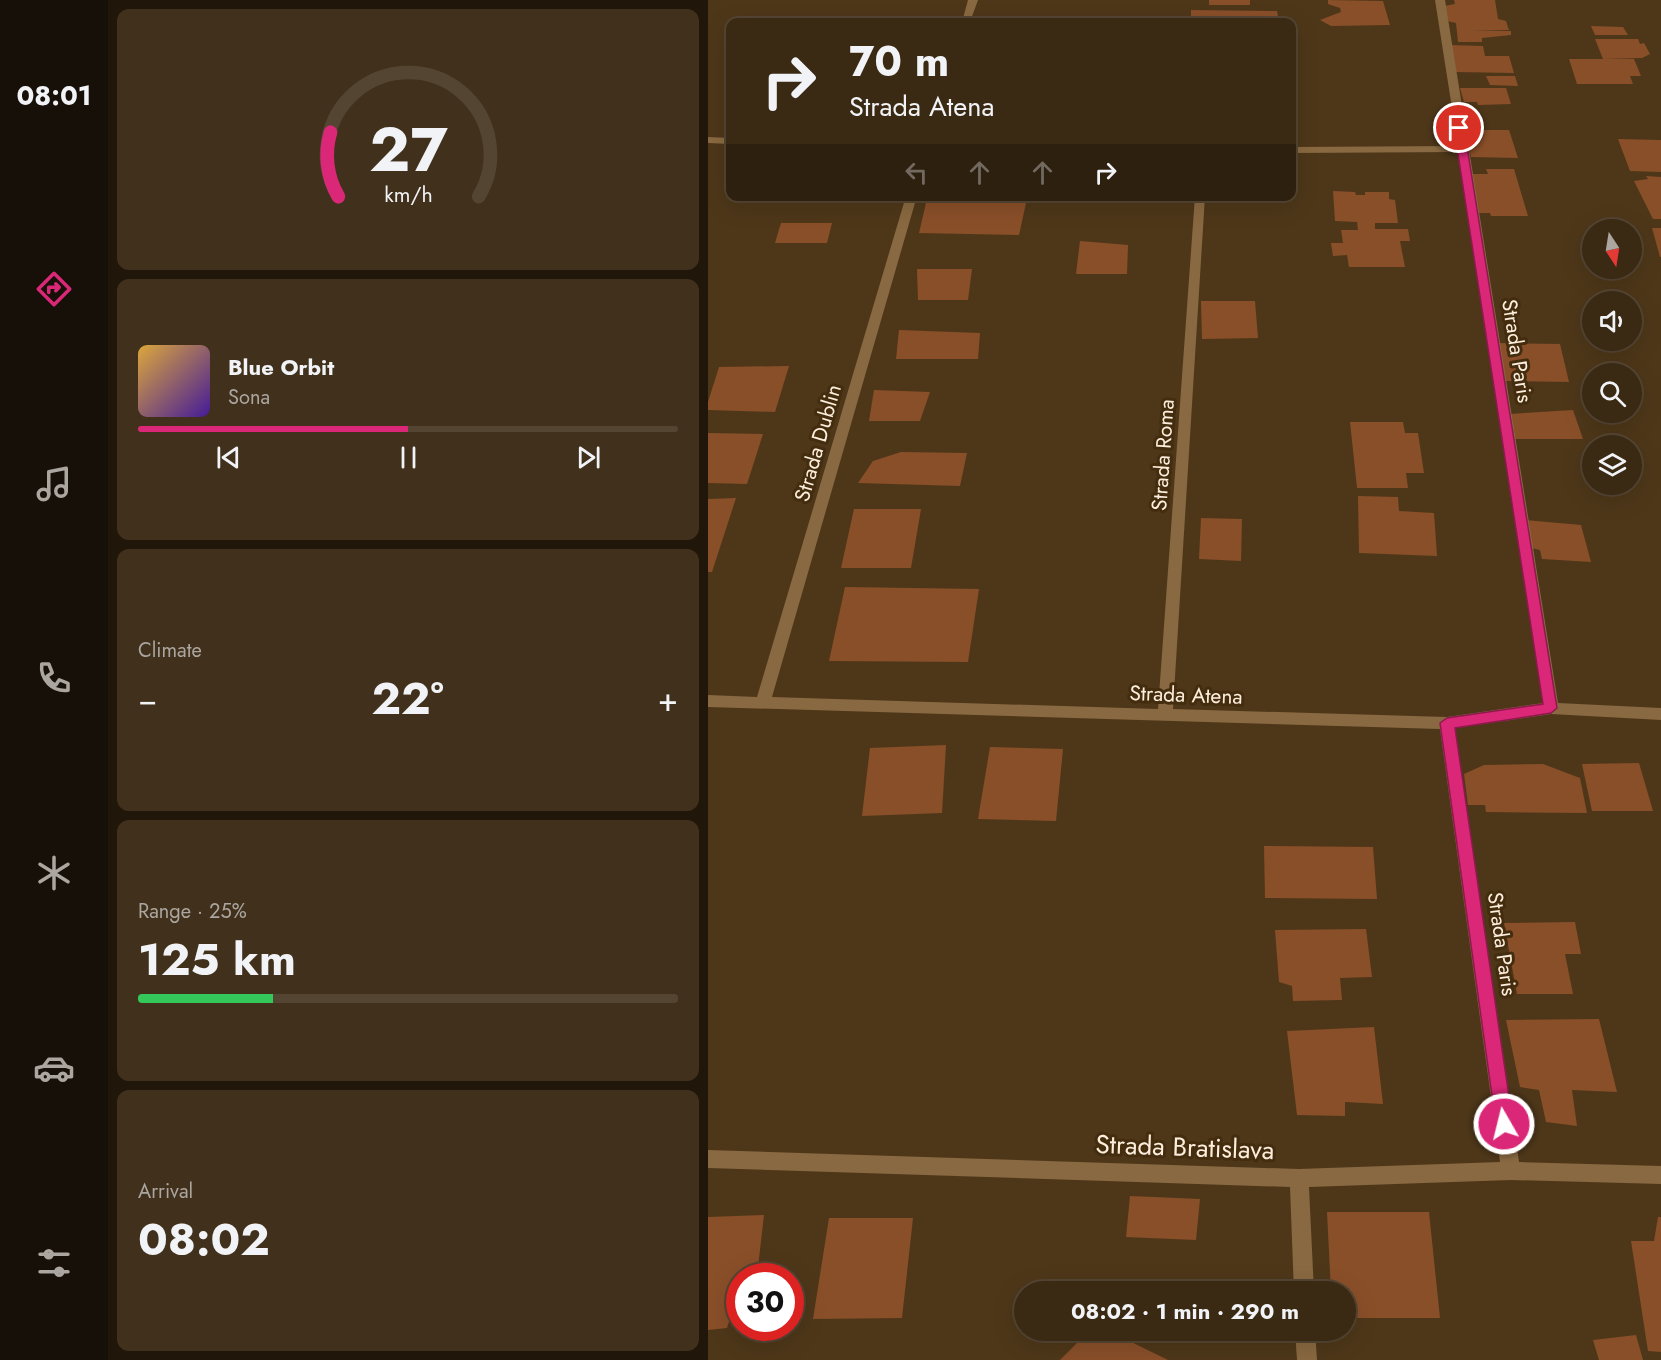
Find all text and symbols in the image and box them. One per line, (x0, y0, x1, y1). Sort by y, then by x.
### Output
text: 70 m (849, 31, 949, 92)
icon: right (750, 42, 828, 120)
text: 08:01 (16, 76, 92, 115)
text: Strada Atena (849, 87, 994, 126)
pin (1433, 102, 1484, 153)
text: 27 (369, 104, 448, 194)
icon: arrive (1442, 111, 1475, 144)
icon: left (900, 156, 933, 189)
icon: ahead (963, 156, 996, 189)
icon: ahead (1026, 156, 1059, 189)
icon: right (1089, 156, 1122, 189)
text: km/h (384, 179, 432, 210)
north arrow (1582, 219, 1642, 279)
map controls (1582, 219, 1642, 495)
icon: directions (33, 268, 75, 310)
button: sound (1582, 291, 1642, 351)
street label: Strada Paris (1494, 297, 1540, 405)
text: Blue Orbit (228, 351, 334, 383)
button: search (1582, 363, 1642, 423)
street label: Strada Dublin (787, 381, 849, 505)
text: Sona (228, 383, 270, 412)
street label: Strada Roma (1144, 398, 1182, 512)
button: layers (1582, 435, 1642, 495)
icon: previous (212, 441, 245, 474)
icon: pause (392, 441, 425, 474)
icon: next (572, 441, 605, 474)
icon: music (33, 463, 75, 505)
text: Climate (138, 636, 202, 665)
icon: phone (33, 657, 75, 699)
text: 22° (371, 666, 444, 731)
text: − (138, 676, 157, 723)
text: + (658, 676, 678, 723)
street label: Strada Atena (1129, 678, 1243, 712)
icon: climate (33, 852, 75, 894)
street label: Strada Paris (1480, 890, 1524, 998)
text: Range · 25% (138, 897, 247, 926)
text: 125 km (138, 927, 296, 992)
icon: car (33, 1047, 75, 1089)
position arrow (1472, 1092, 1536, 1156)
street label: Strada Bratislava (1095, 1125, 1275, 1169)
text: Arrival (138, 1177, 193, 1206)
text: 08:02 (138, 1207, 270, 1272)
icon: filters (33, 1242, 75, 1284)
speed limit sign: 30 (726, 1263, 804, 1341)
text: 08:02 · 1 min · 290 m (1071, 1295, 1299, 1327)

